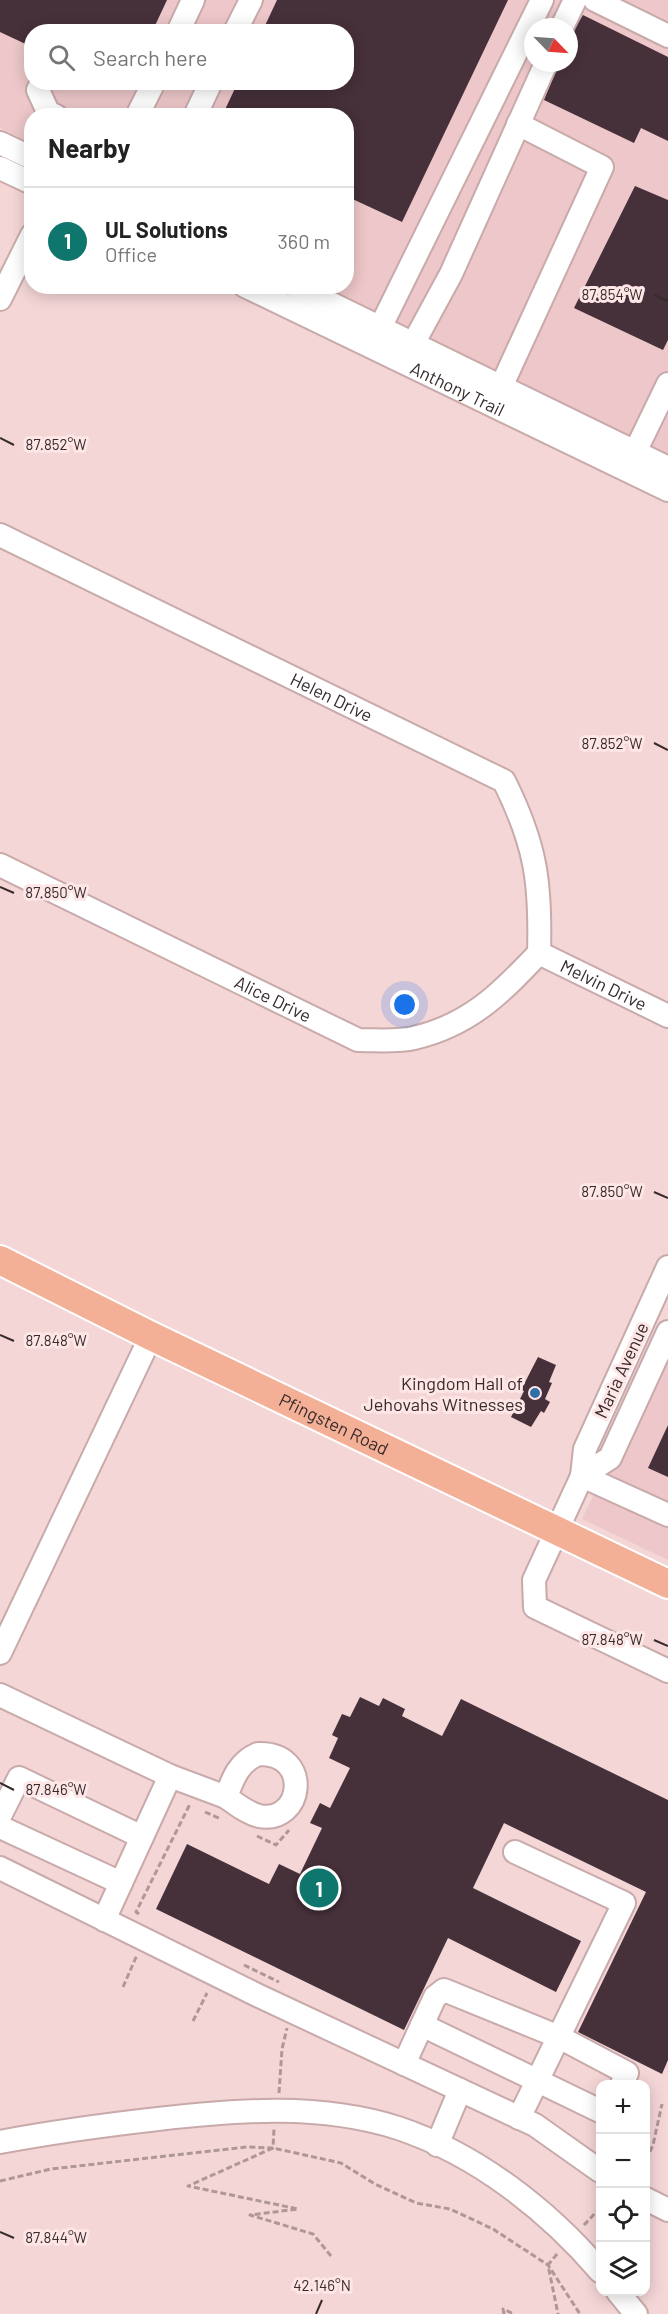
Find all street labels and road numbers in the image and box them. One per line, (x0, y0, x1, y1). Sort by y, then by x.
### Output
street label: Anthony Trail (407, 356, 508, 421)
street label: Helen Drive (287, 668, 376, 726)
street label: Melvin Drive (557, 954, 650, 1015)
street label: Alice Drive (231, 971, 315, 1026)
street label: Maria Avenue (589, 1319, 653, 1421)
street label: Pfingsten Road (276, 1388, 392, 1459)

